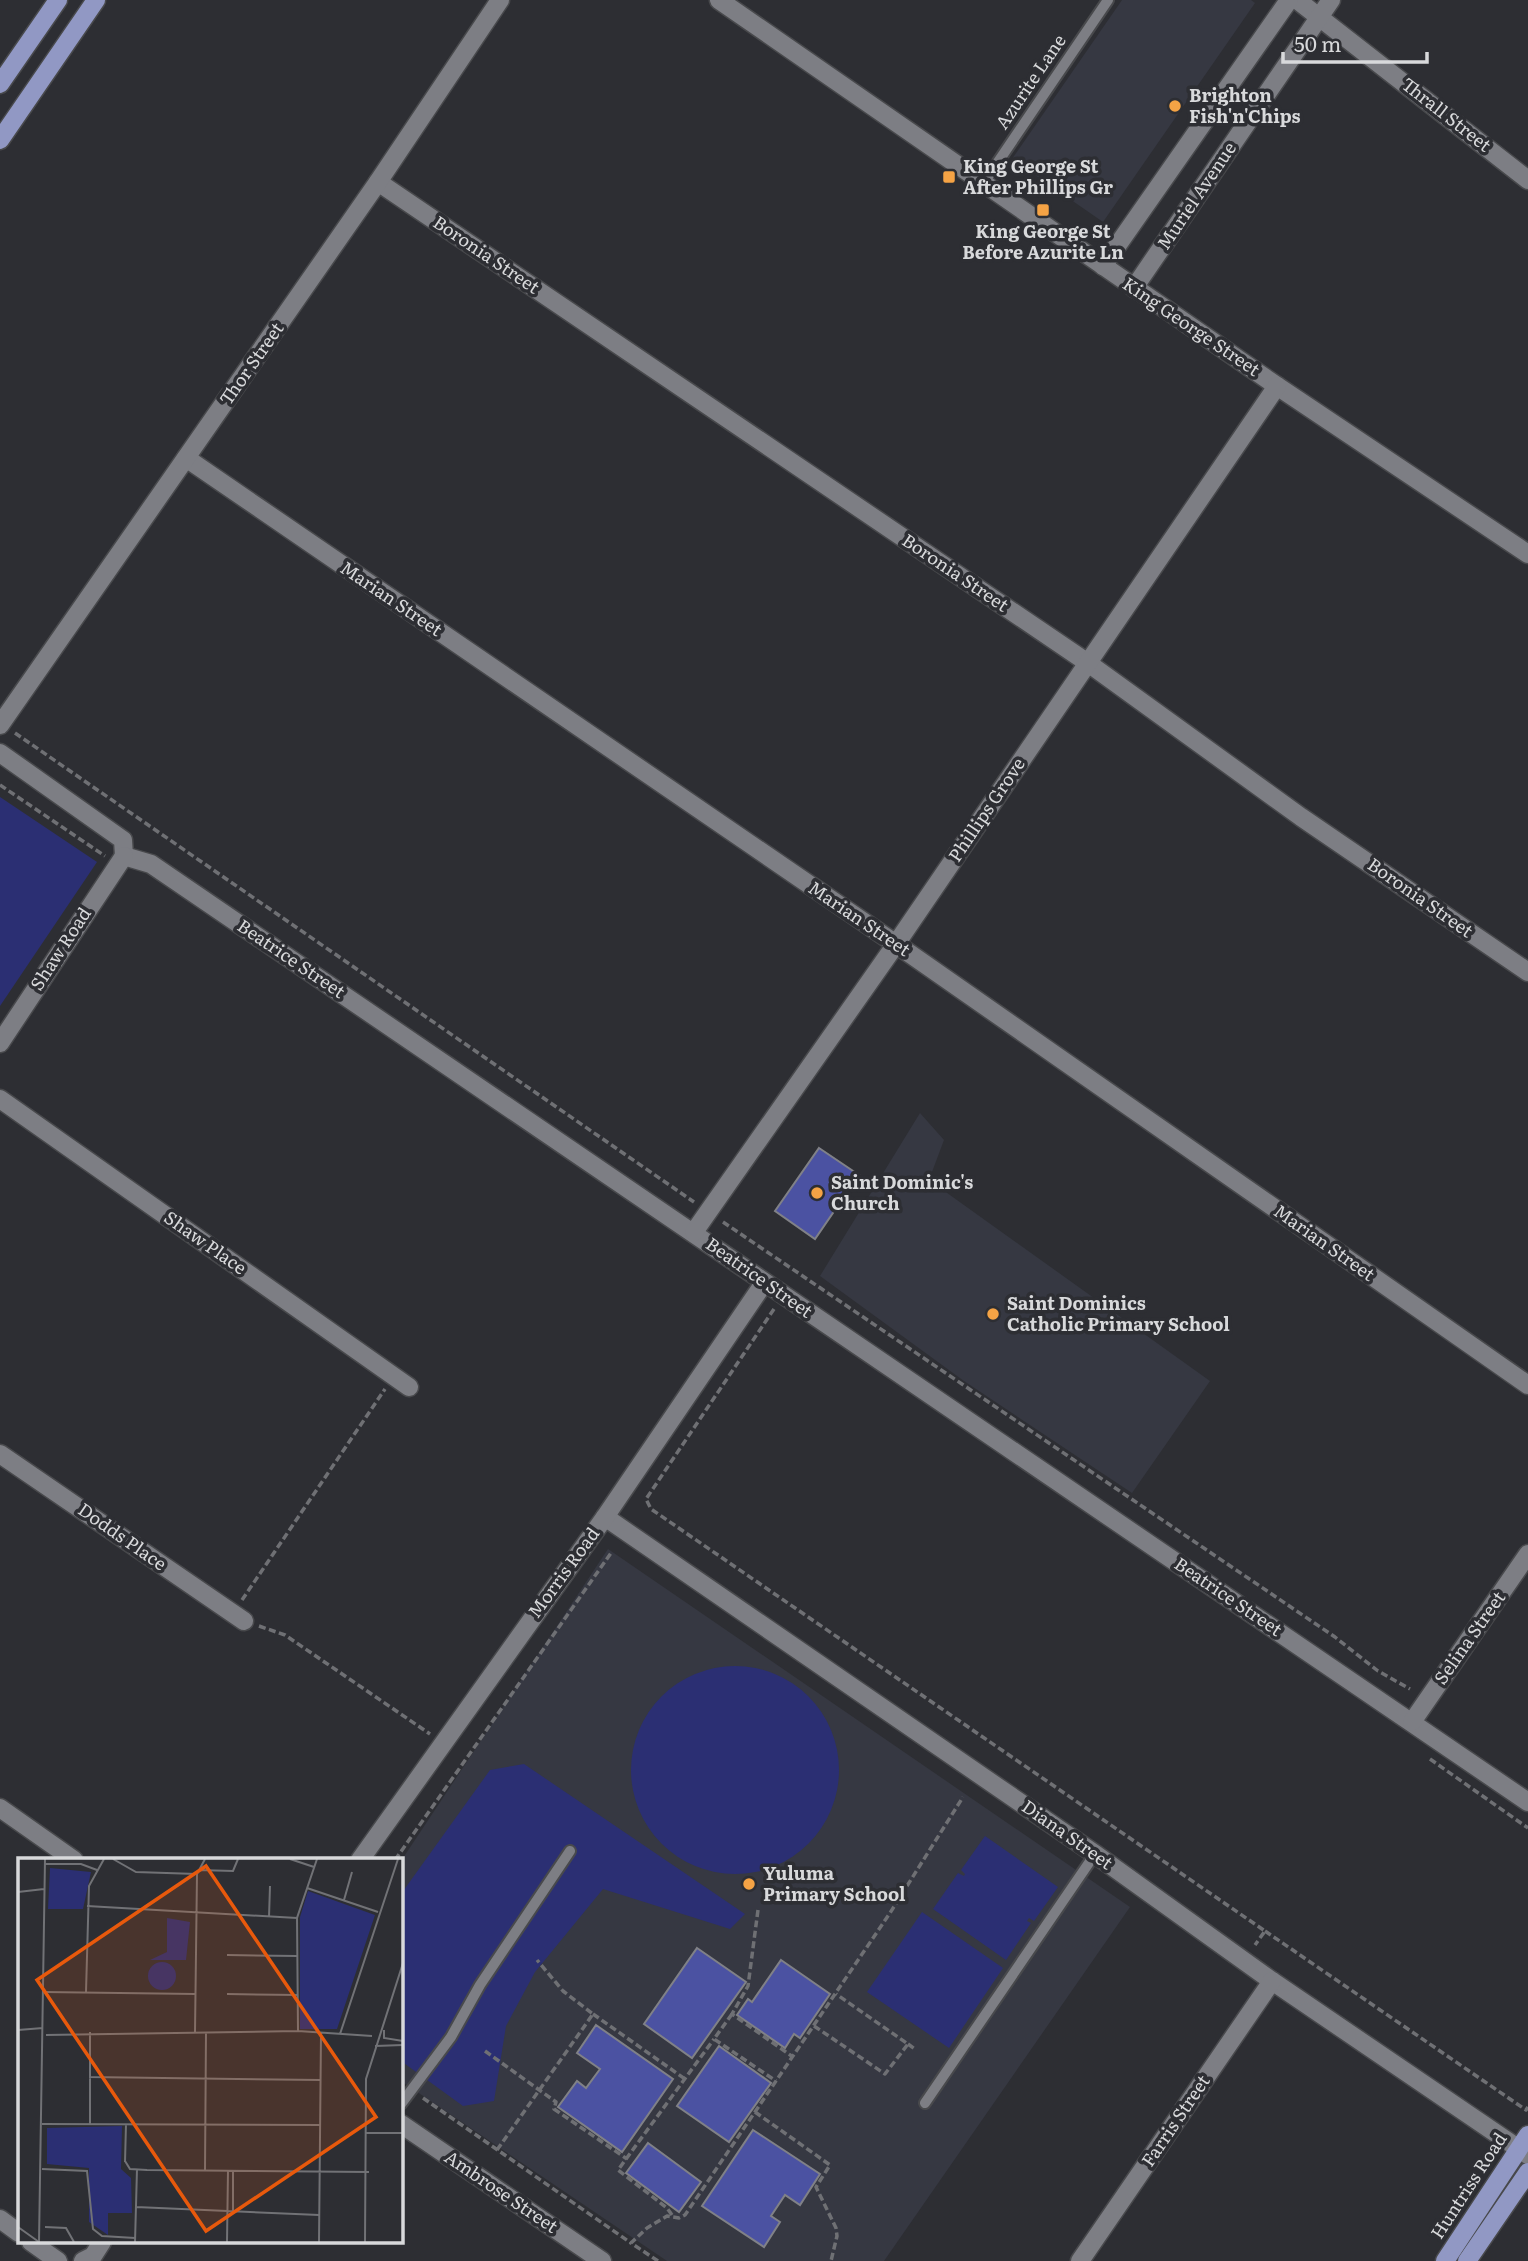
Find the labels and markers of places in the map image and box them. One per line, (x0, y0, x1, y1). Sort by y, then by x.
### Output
place label: Brighton Fish'n'Chips (1189, 81, 1301, 129)
marker: Brighton Fish'n'Chips (1167, 98, 1183, 114)
place label: King George St After Phillips Gr (963, 152, 1113, 200)
marker: King George St After Phillips Gr (941, 169, 957, 185)
marker: King George St Before Azurite Ln (1035, 202, 1051, 218)
place label: King George St Before Azurite Ln (962, 217, 1124, 265)
place label: Saint Dominic's Church (831, 1168, 973, 1216)
marker: Saint Dominic's Church (809, 1185, 825, 1201)
place label: Saint Dominics Catholic Primary School (1007, 1289, 1230, 1337)
marker: Saint Dominics Catholic Primary School (985, 1306, 1001, 1322)
place label: Yuluma Primary School (763, 1859, 906, 1907)
marker: Yuluma Primary School (741, 1876, 757, 1892)

